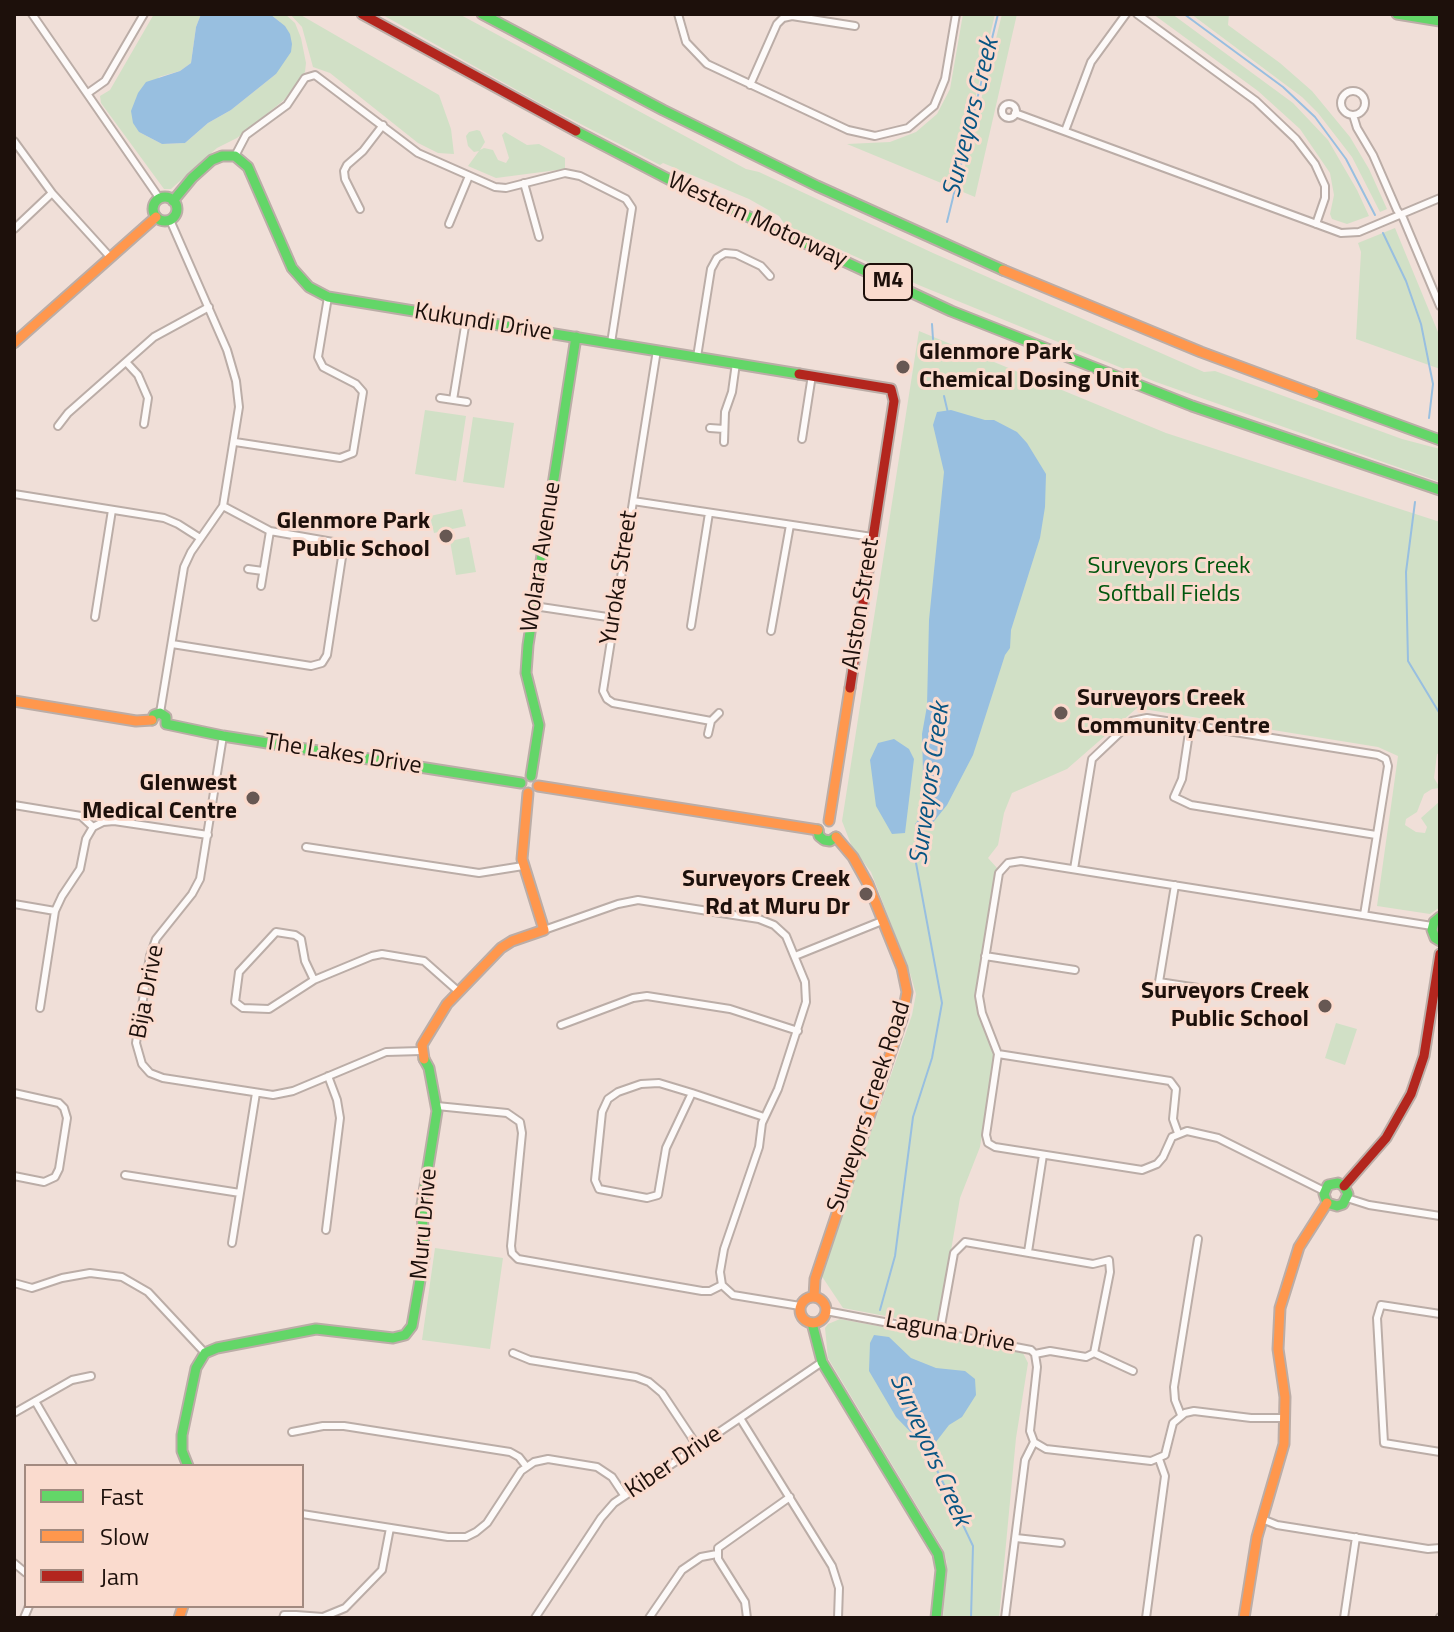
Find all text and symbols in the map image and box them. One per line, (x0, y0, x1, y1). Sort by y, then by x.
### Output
water label: Surveyors Creek (937, 35, 1007, 201)
street label: Western Motorway (663, 167, 851, 275)
road number: M4 (864, 264, 912, 300)
street label: Kukundi Drive (412, 298, 554, 348)
place label: Glenmore Park Chemical Dosing Unit (919, 339, 1139, 395)
marker: Glenmore Park Chemical Dosing Unit (894, 358, 912, 376)
street label: Wolara Avenue (516, 480, 568, 634)
place label: Glenmore Park Public School (276, 508, 430, 564)
street label: Yuroka Street (595, 509, 645, 647)
marker: Glenmore Park Public School (437, 527, 455, 545)
street label: Alston Street (837, 536, 887, 672)
park label: Surveyors Creek Softball Fields (1088, 553, 1250, 609)
place label: Surveyors Creek Community Centre (1077, 685, 1270, 741)
water label: Surveyors Creek (904, 701, 958, 867)
marker: Surveyors Creek Community Centre (1052, 704, 1070, 722)
street label: The Lakes Drive (262, 728, 424, 782)
place label: Glenwest Medical Centre (82, 770, 237, 826)
marker: Glenwest Medical Centre (244, 789, 262, 807)
place label: Surveyors Creek Rd at Muru Dr (682, 866, 850, 922)
marker: Surveyors Creek Rd at Muru Dr (857, 885, 875, 903)
street label: Bija Drive (125, 943, 171, 1041)
place label: Surveyors Creek Public School (1141, 978, 1309, 1034)
marker: Surveyors Creek Public School (1316, 997, 1334, 1015)
street label: Surveyors Creek Road (822, 998, 918, 1216)
street label: Muru Drive (406, 1167, 444, 1281)
street label: Laguna Drive (883, 1306, 1017, 1360)
water label: Surveyors Creek (882, 1369, 976, 1531)
street label: Kiber Drive (620, 1420, 728, 1506)
legend (24, 1464, 304, 1608)
text: Fast (100, 1478, 143, 1514)
text: Slow (100, 1518, 149, 1554)
text: Jam (100, 1558, 139, 1594)

